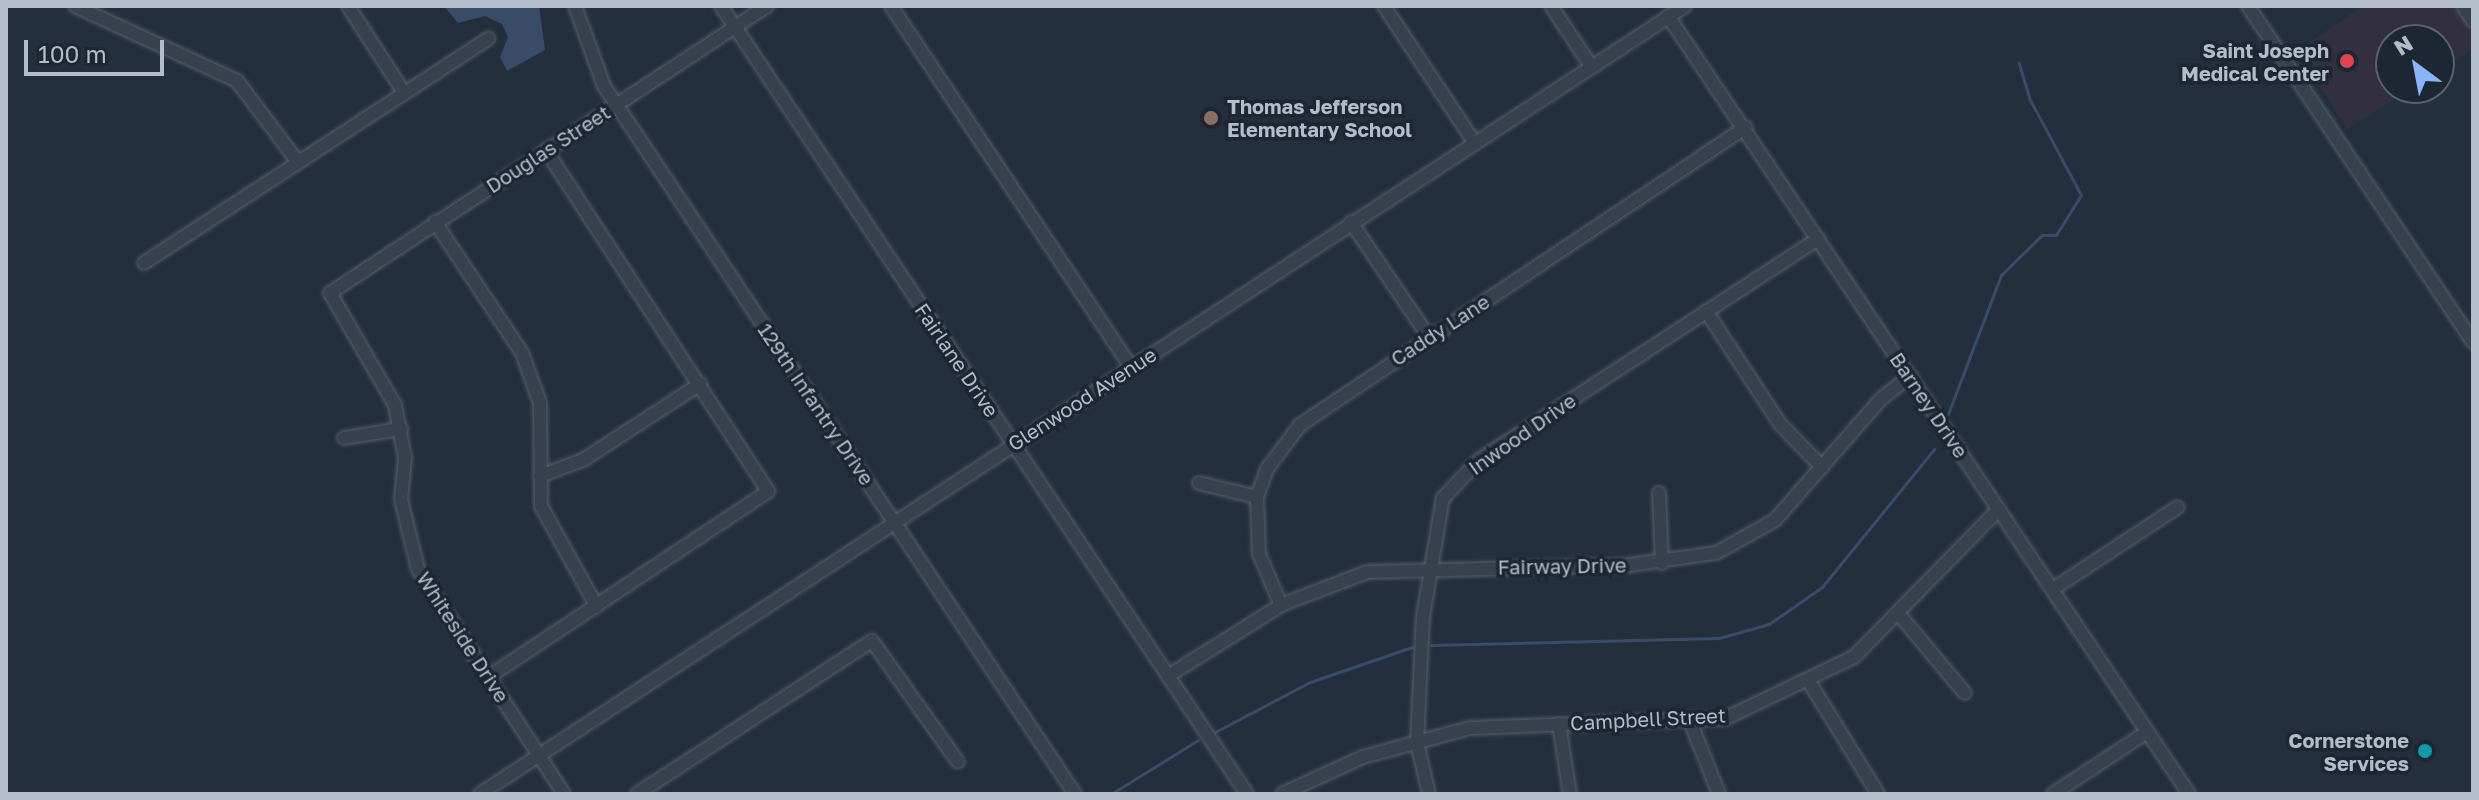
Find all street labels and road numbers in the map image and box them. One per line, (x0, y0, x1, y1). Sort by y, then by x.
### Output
street label: Douglas Street (482, 100, 614, 198)
street label: Caddy Lane (1386, 289, 1494, 371)
street label: Fairlane Drive (910, 299, 1004, 421)
street label: 129th Infantry Drive (753, 319, 879, 489)
street label: Glenwood Avenue (1003, 342, 1161, 456)
street label: Barney Drive (1885, 348, 1973, 462)
street label: Inwood Drive (1464, 388, 1580, 480)
street label: Fairway Drive (1497, 553, 1627, 579)
street label: Whiteside Drive (412, 567, 514, 707)
street label: Campbell Street (1570, 703, 1726, 735)

